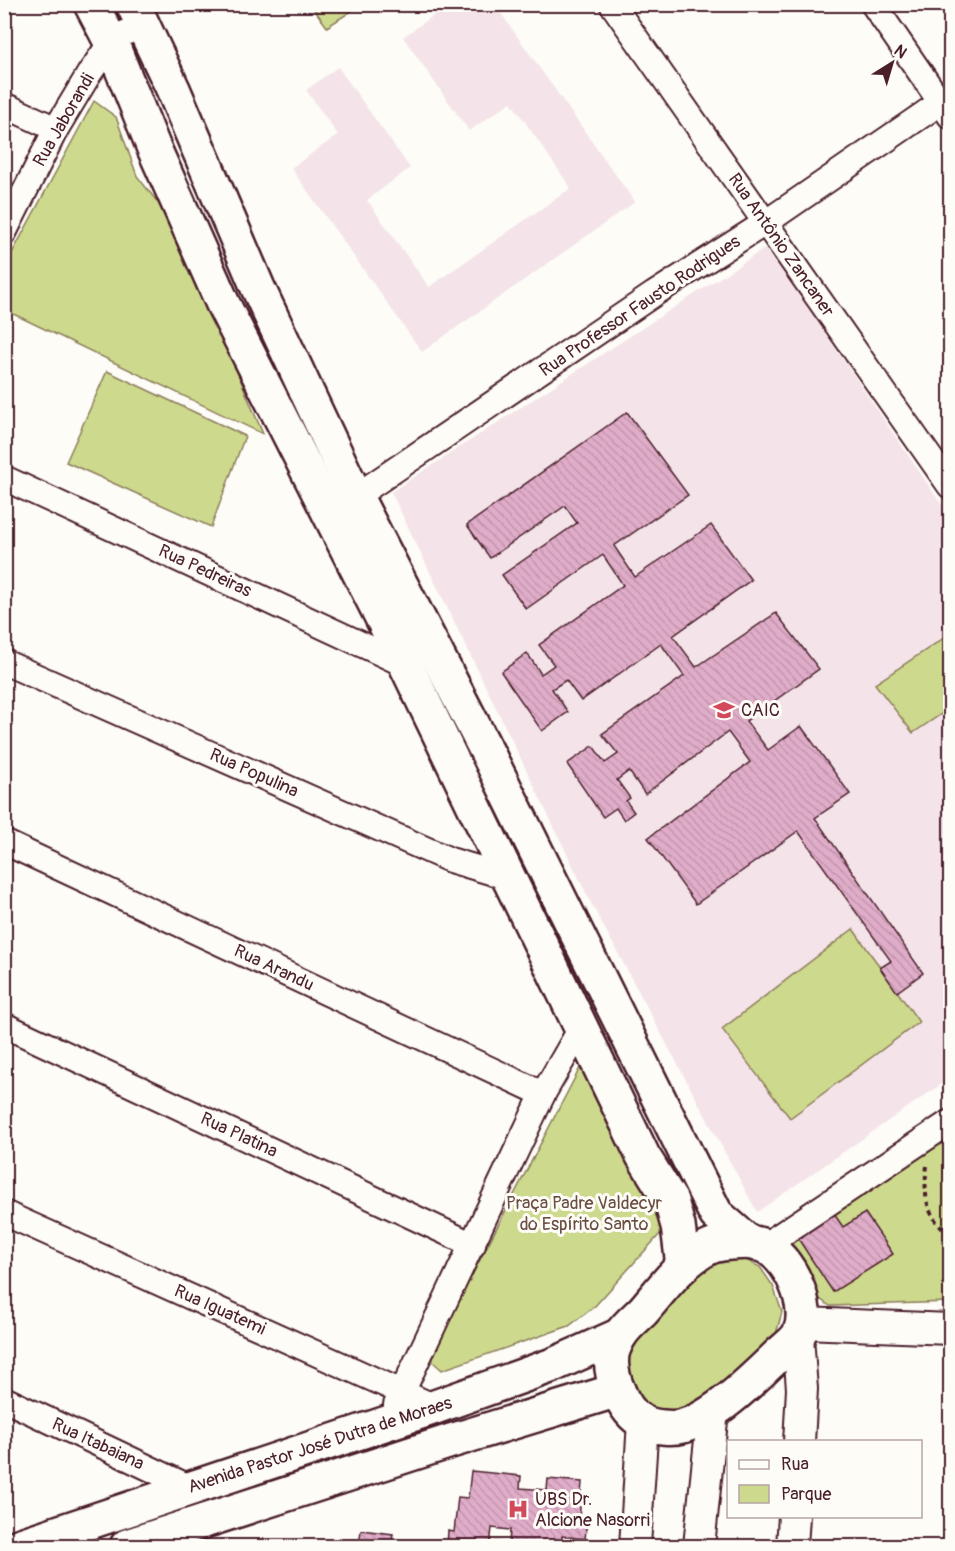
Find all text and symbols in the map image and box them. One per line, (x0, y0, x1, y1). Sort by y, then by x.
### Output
north arrow (862, 33, 922, 93)
text: N (890, 41, 911, 63)
street label: Rua Jaborandi (28, 69, 100, 171)
street label: Rua Antônio Zancaner (723, 169, 840, 322)
street label: Rua Professor Fausto Rodrigues (535, 230, 745, 382)
street label: Rua Pedreiras (155, 539, 255, 603)
school or university icon: CAIC (712, 698, 736, 722)
place label: CAIC (741, 699, 780, 722)
street label: Rua Populina (206, 743, 302, 803)
street label: Rua Arandu (230, 939, 318, 997)
street label: Rua Platina (197, 1107, 281, 1163)
park label: Praça Padre Valdecyr do Espírito Santo (506, 1192, 662, 1236)
street label: Rua Iguatemi (171, 1280, 269, 1340)
street label: Avenida Pastor José Dutra de Moraes (185, 1391, 455, 1499)
street label: Rua Itabaiana (48, 1413, 148, 1475)
legend (727, 1440, 922, 1518)
text: Rua (781, 1453, 809, 1476)
text: Parque (781, 1483, 831, 1506)
place label: UBS Dr. Alcione Nasorri (535, 1488, 650, 1532)
hospital icon: UBS Dr. Alcione Nasorri (506, 1497, 530, 1521)

